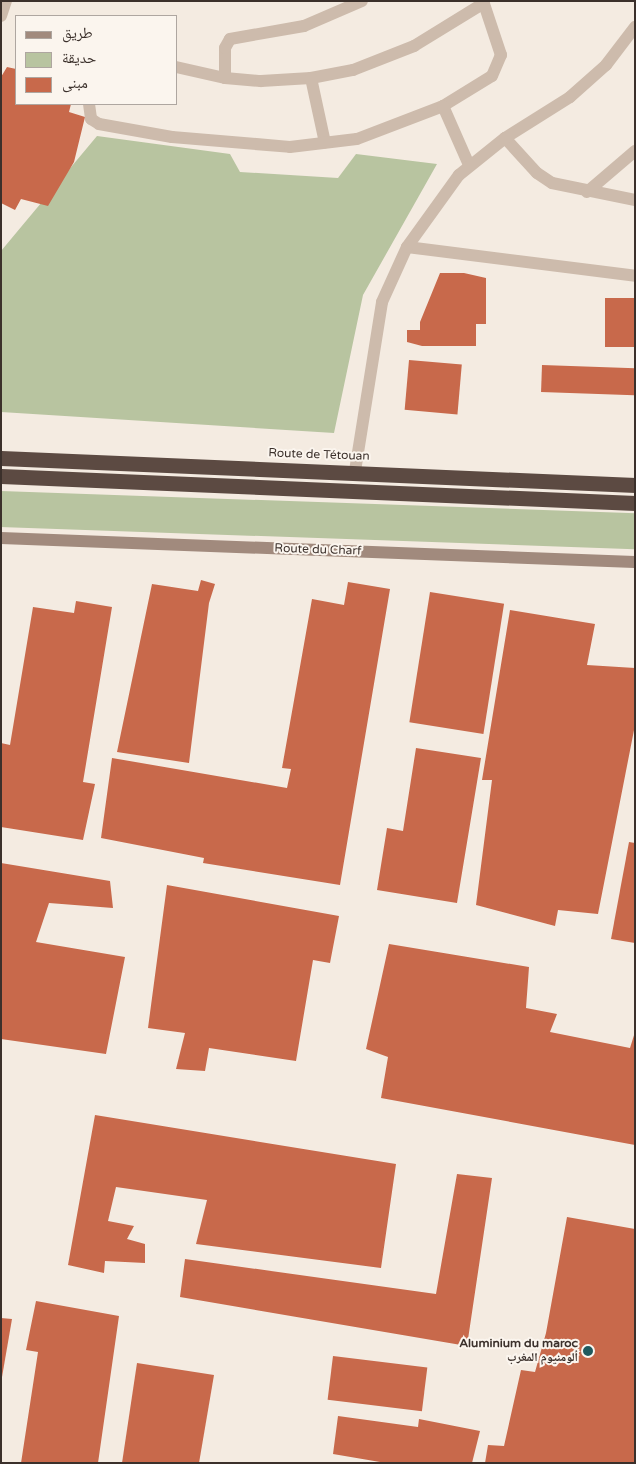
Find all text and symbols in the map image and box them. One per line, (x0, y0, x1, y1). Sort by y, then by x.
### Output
legend (15, 15, 178, 105)
text: طريق (62, 24, 93, 42)
text: حديقة (62, 49, 96, 67)
text: مبنى (62, 74, 88, 92)
street label: Route de Tétouan (268, 446, 370, 464)
street label: Route du Charf (274, 541, 362, 559)
place label: Aluminium du maroc ألومنيوم المغرب (459, 1337, 578, 1365)
marker: Aluminium du maroc ألومنيوم المغرب (582, 1345, 594, 1357)

